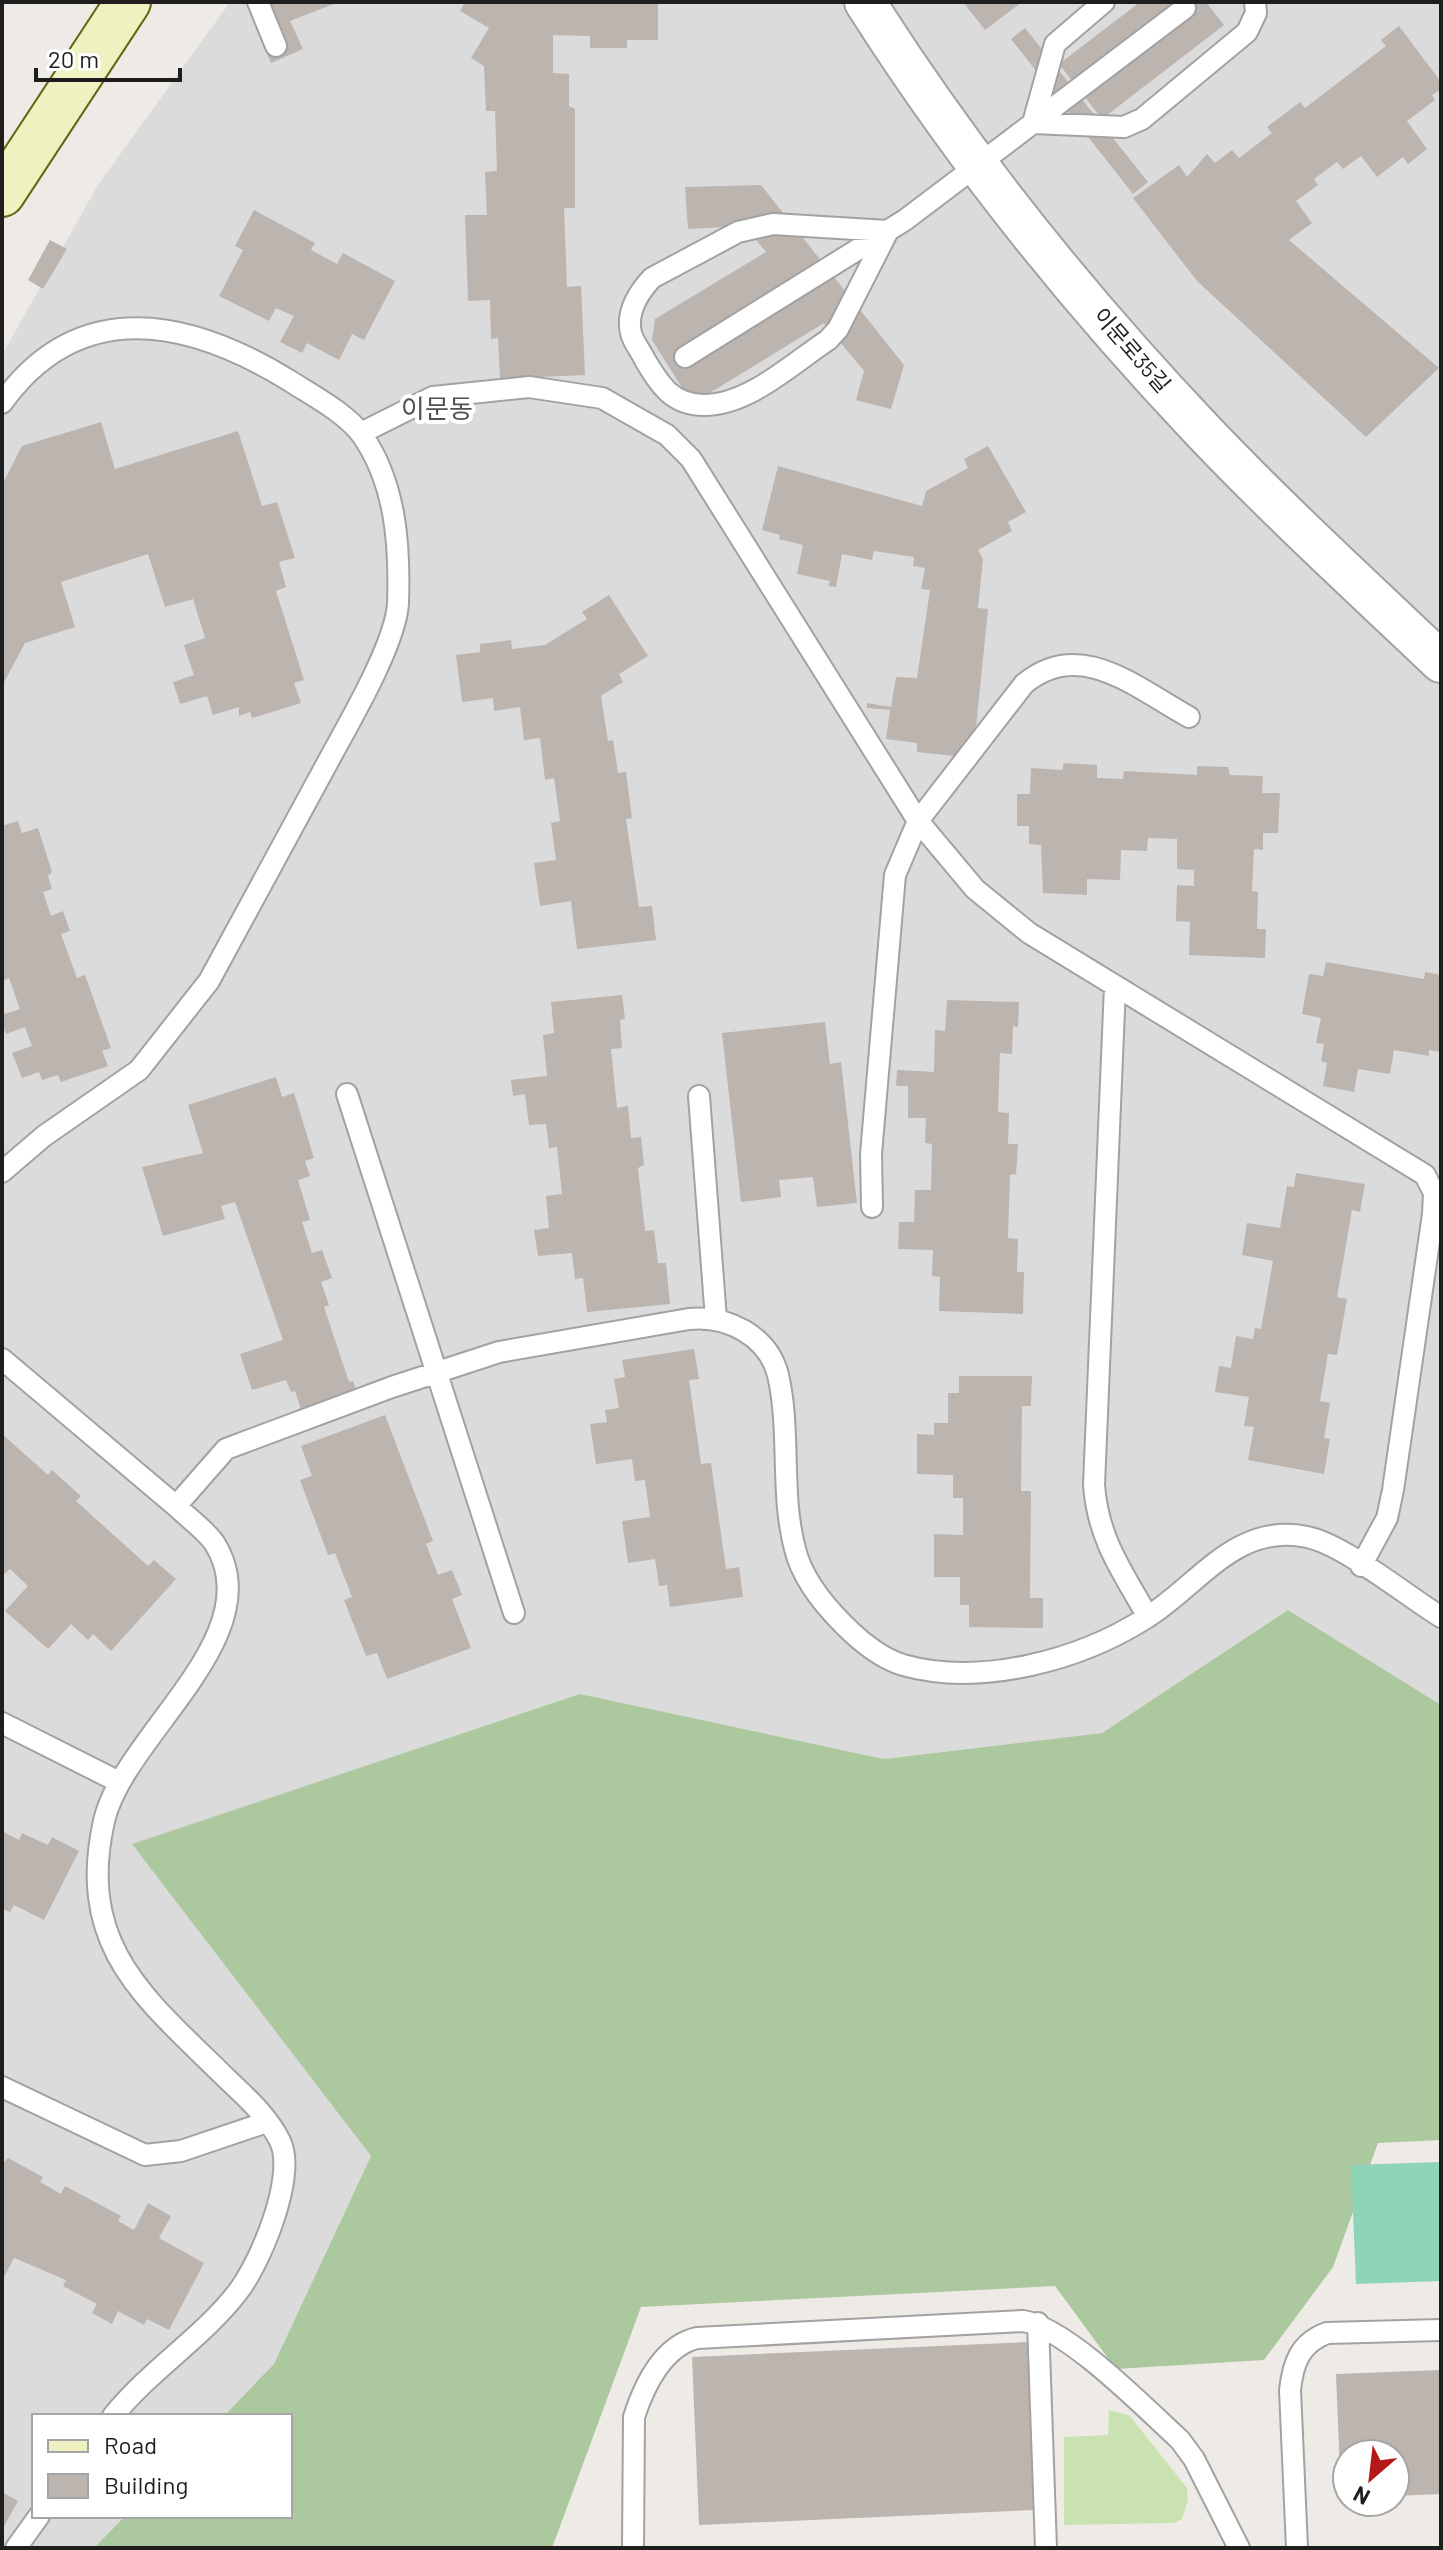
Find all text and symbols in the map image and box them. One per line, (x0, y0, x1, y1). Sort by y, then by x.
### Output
scale bar (36, 32, 180, 82)
text: 20 m (48, 44, 99, 73)
street label: 이문로35길 (1089, 302, 1177, 397)
district label: 이문동 (401, 392, 473, 423)
legend (32, 2414, 292, 2518)
text: Road (104, 2430, 157, 2459)
north arrow (1331, 2438, 1411, 2518)
text: Building (104, 2470, 188, 2499)
text: N (1349, 2482, 1374, 2511)

